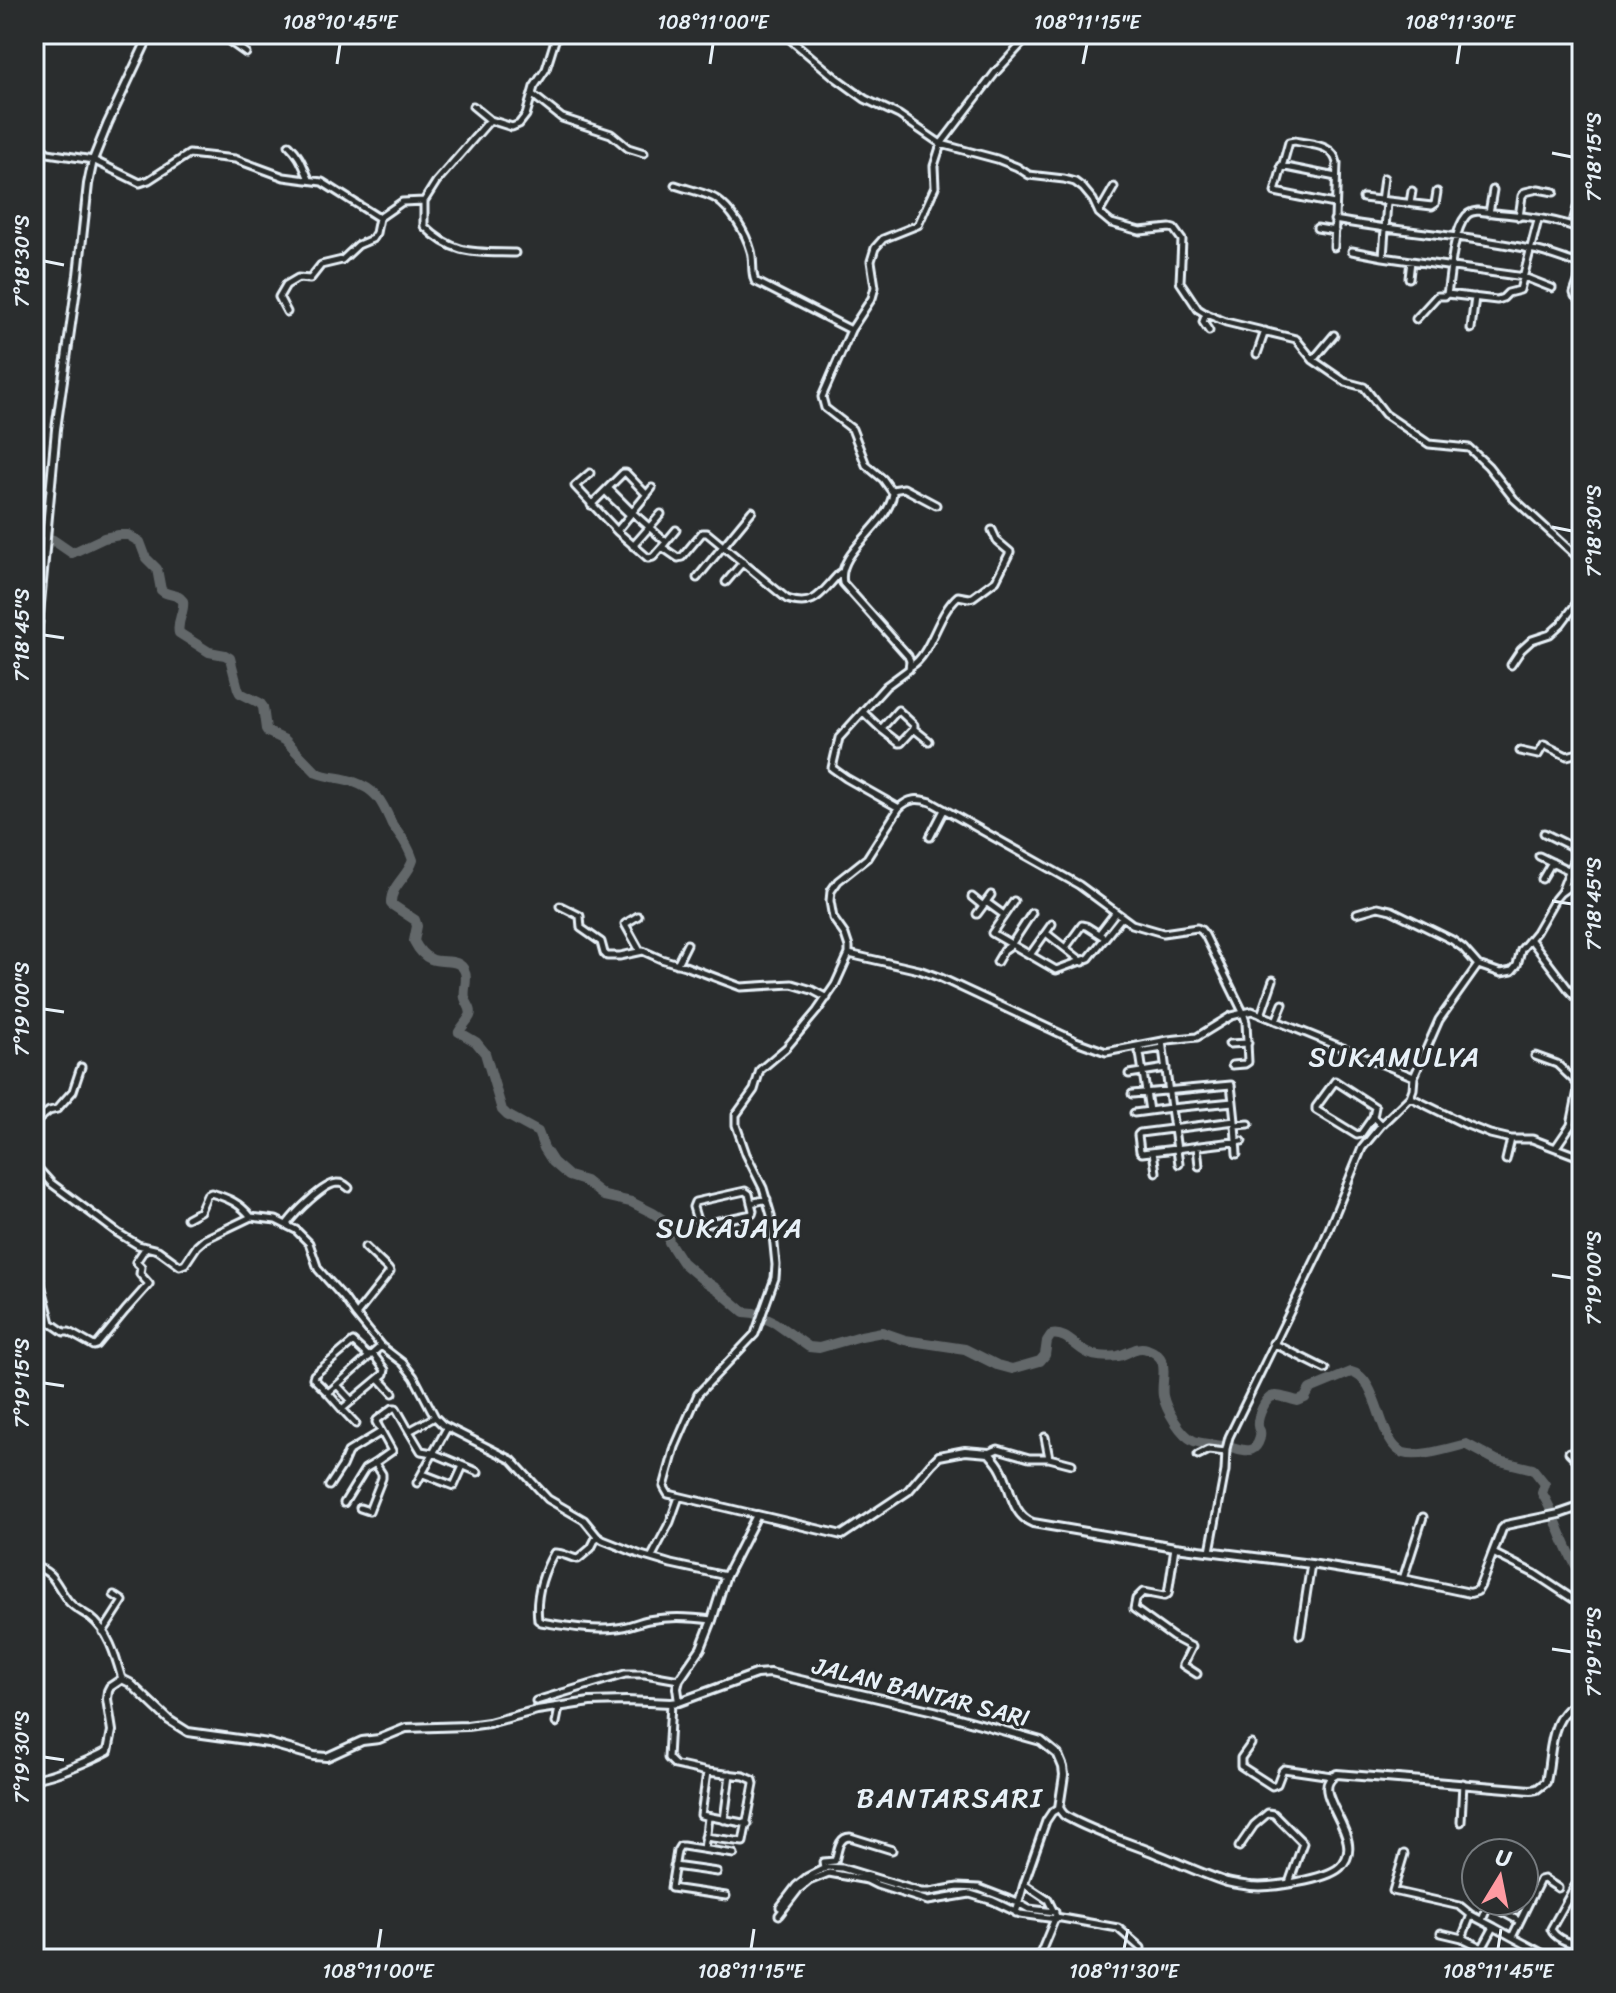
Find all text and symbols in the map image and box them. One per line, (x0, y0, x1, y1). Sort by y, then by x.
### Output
text: 108°10'45"E (283, 5, 399, 40)
text: 108°11'00"E (657, 5, 770, 40)
text: 108°11'15"E (1034, 5, 1142, 40)
text: 108°11'30"E (1405, 5, 1517, 40)
text: 7°18'15"S (1577, 112, 1612, 202)
text: 7°18'30"S (5, 214, 40, 307)
text: 7°18'30"S (1577, 484, 1612, 577)
text: 7°18'45"S (5, 588, 40, 682)
text: 7°18'45"S (1577, 857, 1612, 951)
text: 7°19'00"S (5, 961, 40, 1056)
district label: SUKAMULYA (1309, 1032, 1481, 1081)
district label: SUKAJAYA (656, 1203, 804, 1252)
text: 7°19'00"S (1577, 1230, 1612, 1325)
text: 7°19'15"S (5, 1338, 40, 1428)
text: 7°19'15"S (1577, 1607, 1612, 1697)
street label: JALAN BANTAR SARI (807, 1644, 1034, 1739)
text: 7°19'30"S (5, 1710, 40, 1803)
district label: BANTARSARI (856, 1773, 1044, 1822)
north arrow (1460, 1837, 1540, 1917)
text: U (1493, 1837, 1515, 1879)
text: 108°11'00"E (322, 1954, 435, 1989)
text: 108°11'15"E (698, 1954, 806, 1989)
text: 108°11'30"E (1069, 1954, 1181, 1989)
text: 108°11'45"E (1443, 1954, 1555, 1989)

